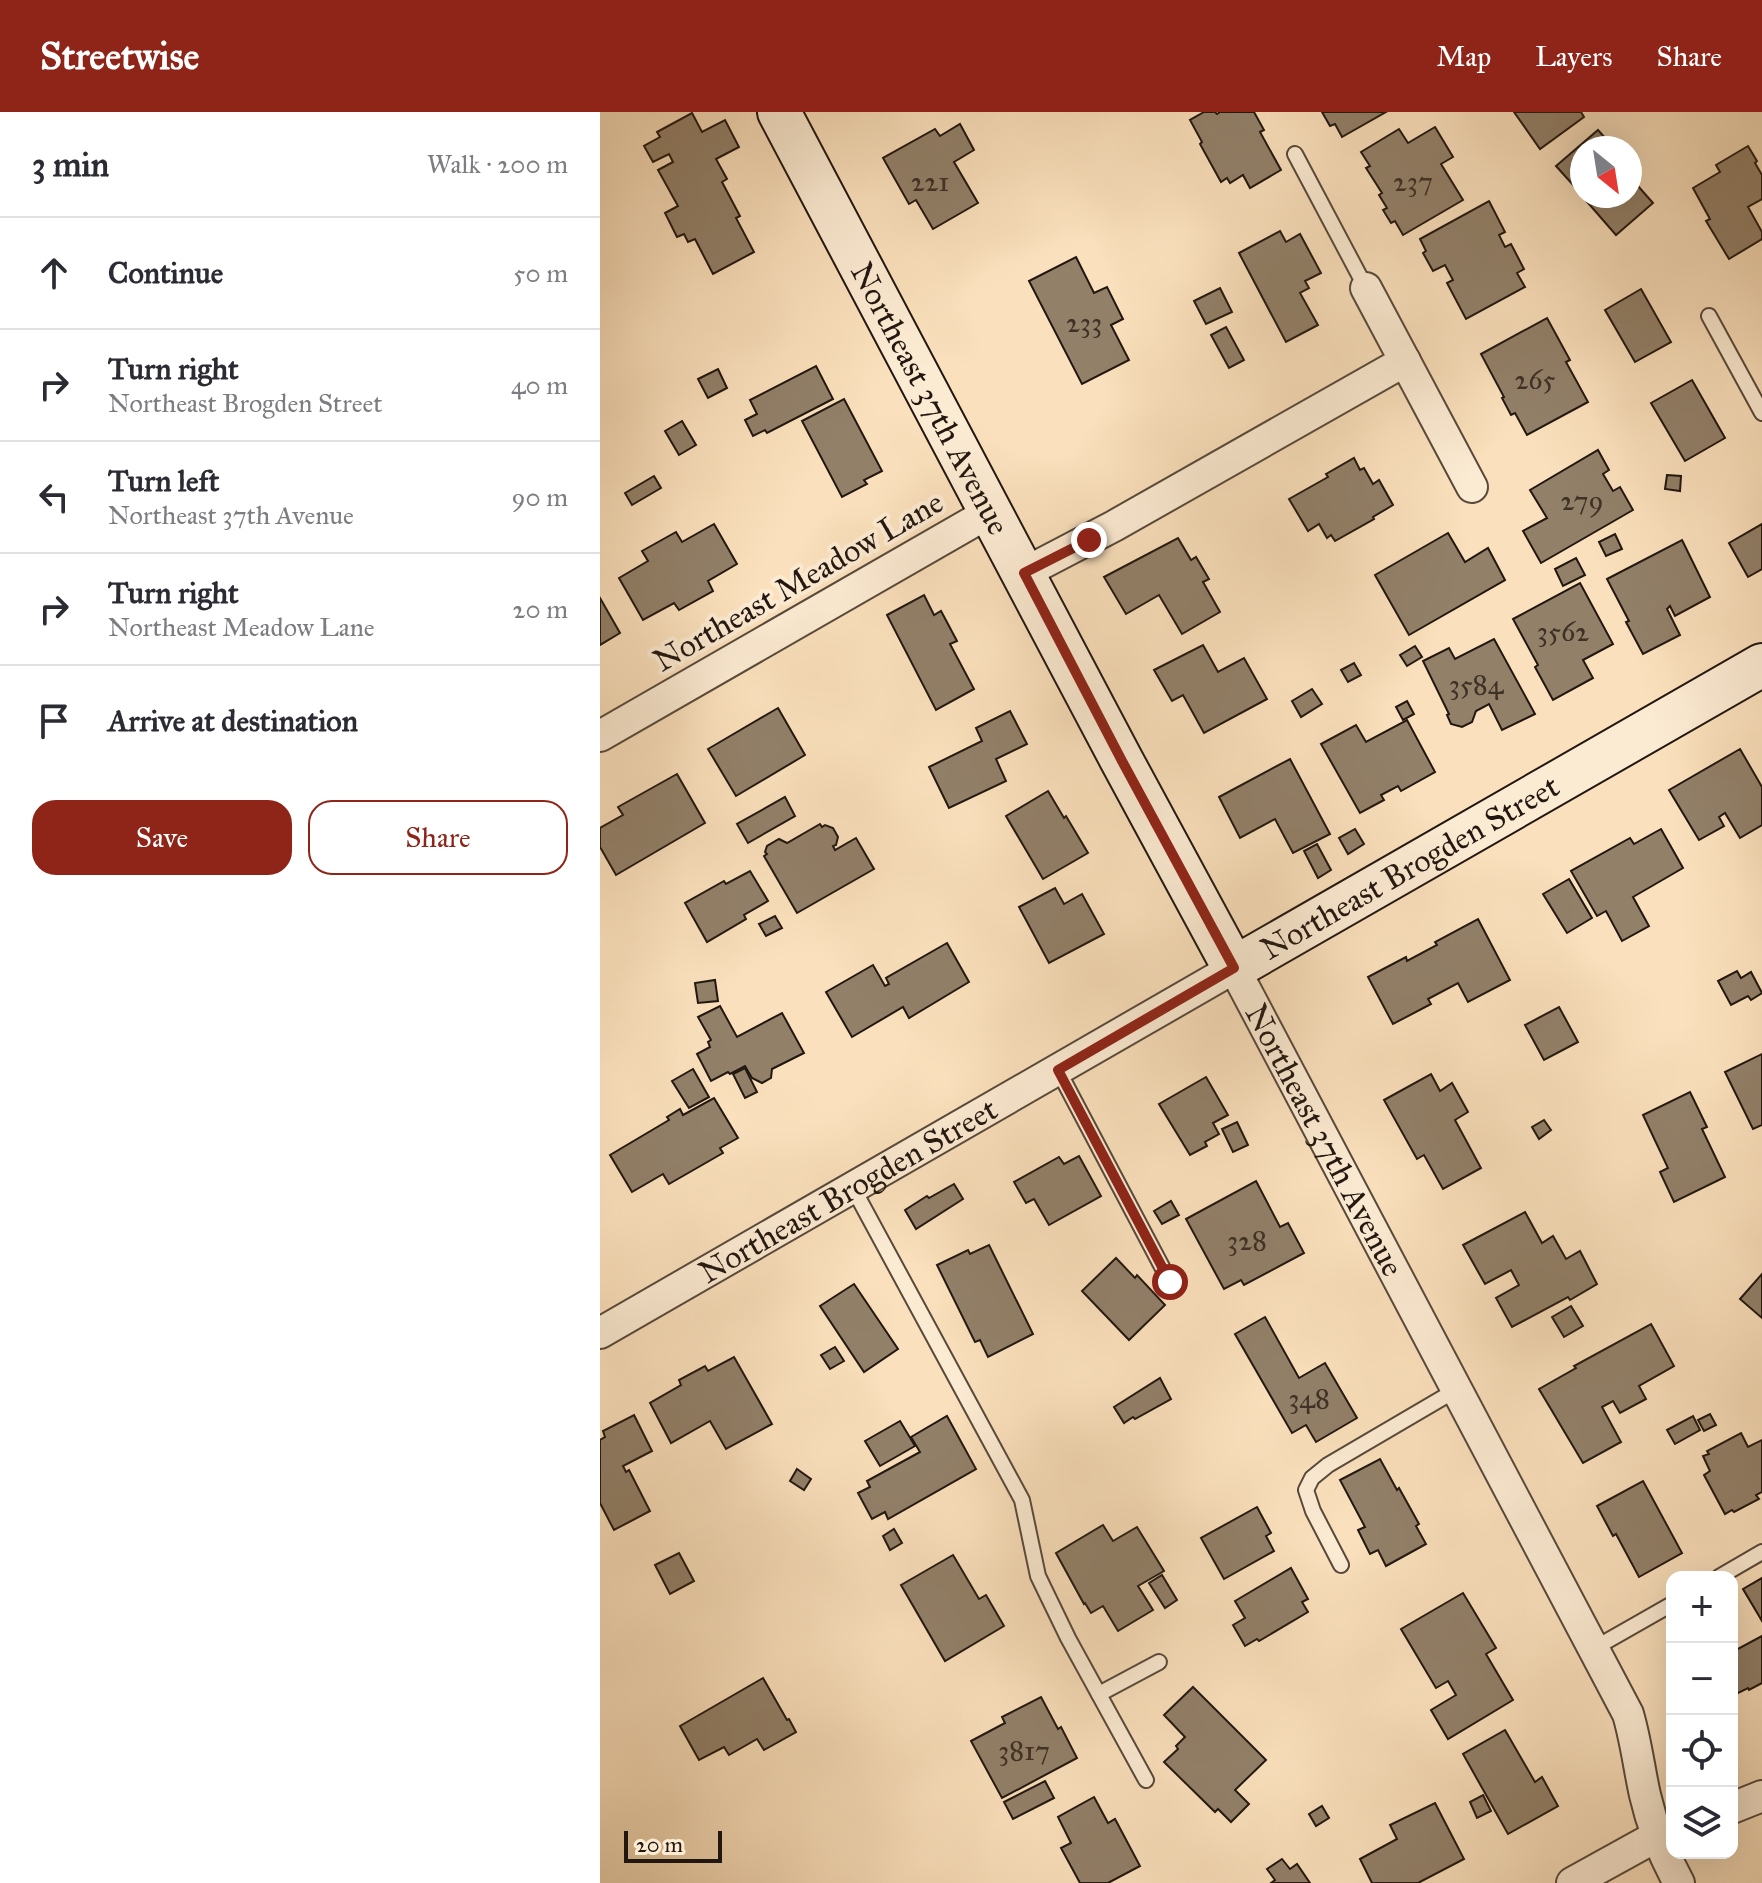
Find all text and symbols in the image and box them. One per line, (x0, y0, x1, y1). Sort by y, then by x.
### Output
text: Streetwise (40, 33, 199, 79)
text: Map (1436, 39, 1491, 74)
text: Layers (1535, 39, 1613, 74)
text: Share (1657, 39, 1722, 74)
north arrow (1570, 136, 1642, 208)
text: 3 min (32, 144, 109, 185)
text: Walk · 200 m (427, 148, 568, 180)
house number: 221 (911, 164, 949, 199)
house number: 237 (1393, 164, 1433, 199)
icon: ahead (32, 251, 76, 295)
text: Continue (108, 255, 223, 291)
street label: Northeast 37th Avenue (842, 256, 1018, 542)
text: 50 m (513, 257, 568, 289)
house number: 233 (1066, 305, 1102, 340)
text: Turn right (108, 351, 239, 387)
house number: 265 (1514, 362, 1556, 397)
icon: right (32, 363, 76, 407)
text: 40 m (511, 369, 568, 401)
text: Northeast Brogden Street (108, 387, 383, 419)
text: Turn left (108, 463, 219, 499)
icon: left (32, 475, 76, 519)
text: 90 m (511, 481, 568, 513)
street label: Northeast Meadow Lane (646, 483, 950, 680)
house number: 279 (1560, 483, 1604, 518)
text: Northeast 37th Avenue (108, 499, 354, 531)
route end (1071, 522, 1107, 558)
text: Turn right (108, 575, 239, 611)
icon: right (32, 587, 76, 631)
text: 20 m (513, 593, 568, 625)
text: Northeast Meadow Lane (108, 611, 375, 643)
house number: 3562 (1537, 614, 1589, 649)
house number: 3584 (1449, 667, 1505, 702)
icon: arrive (32, 699, 76, 743)
text: Arrive at destination (108, 703, 358, 739)
street label: Northeast Brogden Street (1254, 767, 1566, 969)
button: Save (32, 800, 292, 875)
button: Share (308, 800, 568, 875)
street label: Northeast 37th Avenue (1236, 997, 1412, 1283)
street label: Northeast Brogden Street (692, 1090, 1004, 1292)
house number: 328 (1227, 1223, 1267, 1258)
route start (1152, 1264, 1188, 1300)
house number: 348 (1288, 1381, 1330, 1416)
map controls (1666, 1571, 1738, 1859)
button: + (1666, 1571, 1738, 1643)
button: − (1666, 1643, 1738, 1715)
button: locate (1666, 1715, 1738, 1787)
house number: 3817 (998, 1733, 1050, 1768)
button: layers (1666, 1787, 1738, 1859)
scale bar (624, 1827, 722, 1863)
text: 20 m (636, 1831, 683, 1858)

